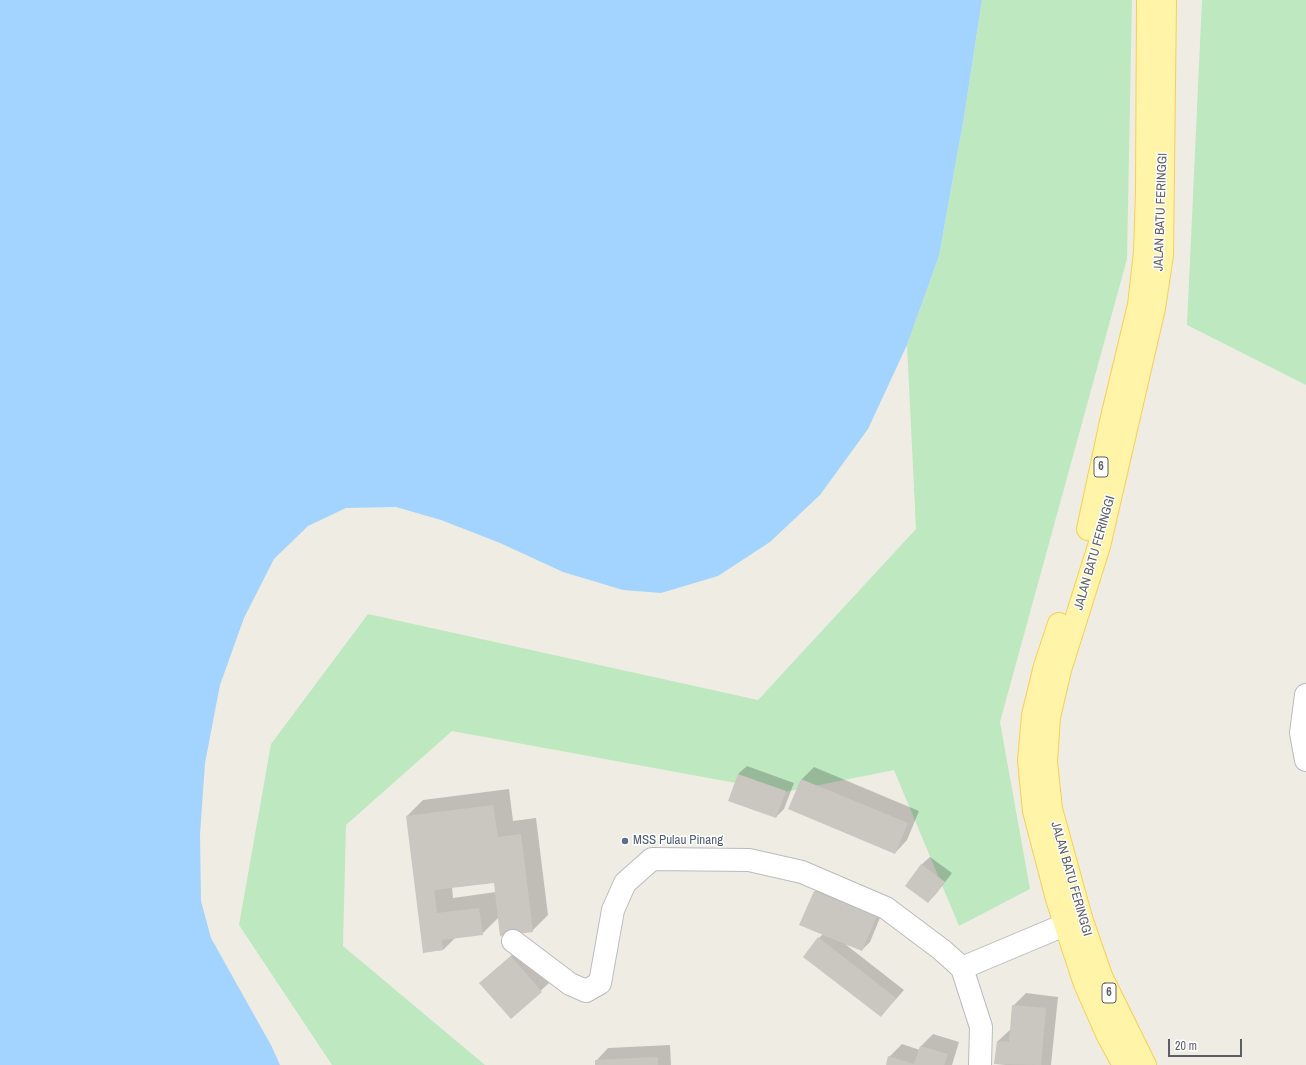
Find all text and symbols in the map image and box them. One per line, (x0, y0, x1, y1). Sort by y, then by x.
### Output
street label: JALAN BATU FERINGGI (1151, 153, 1171, 271)
road number: 6 (1094, 457, 1108, 477)
street label: JALAN BATU FERINGGI (1071, 494, 1119, 612)
street label: JALAN BATU FERINGGI (1047, 820, 1095, 938)
place label: MSS Pulau Pinang (633, 833, 723, 849)
marker: MSS Pulau Pinang (620, 836, 630, 846)
road number: 6 (1102, 983, 1116, 1003)
scale bar (1170, 1031, 1244, 1057)
text: 20 m (1175, 1038, 1197, 1054)

